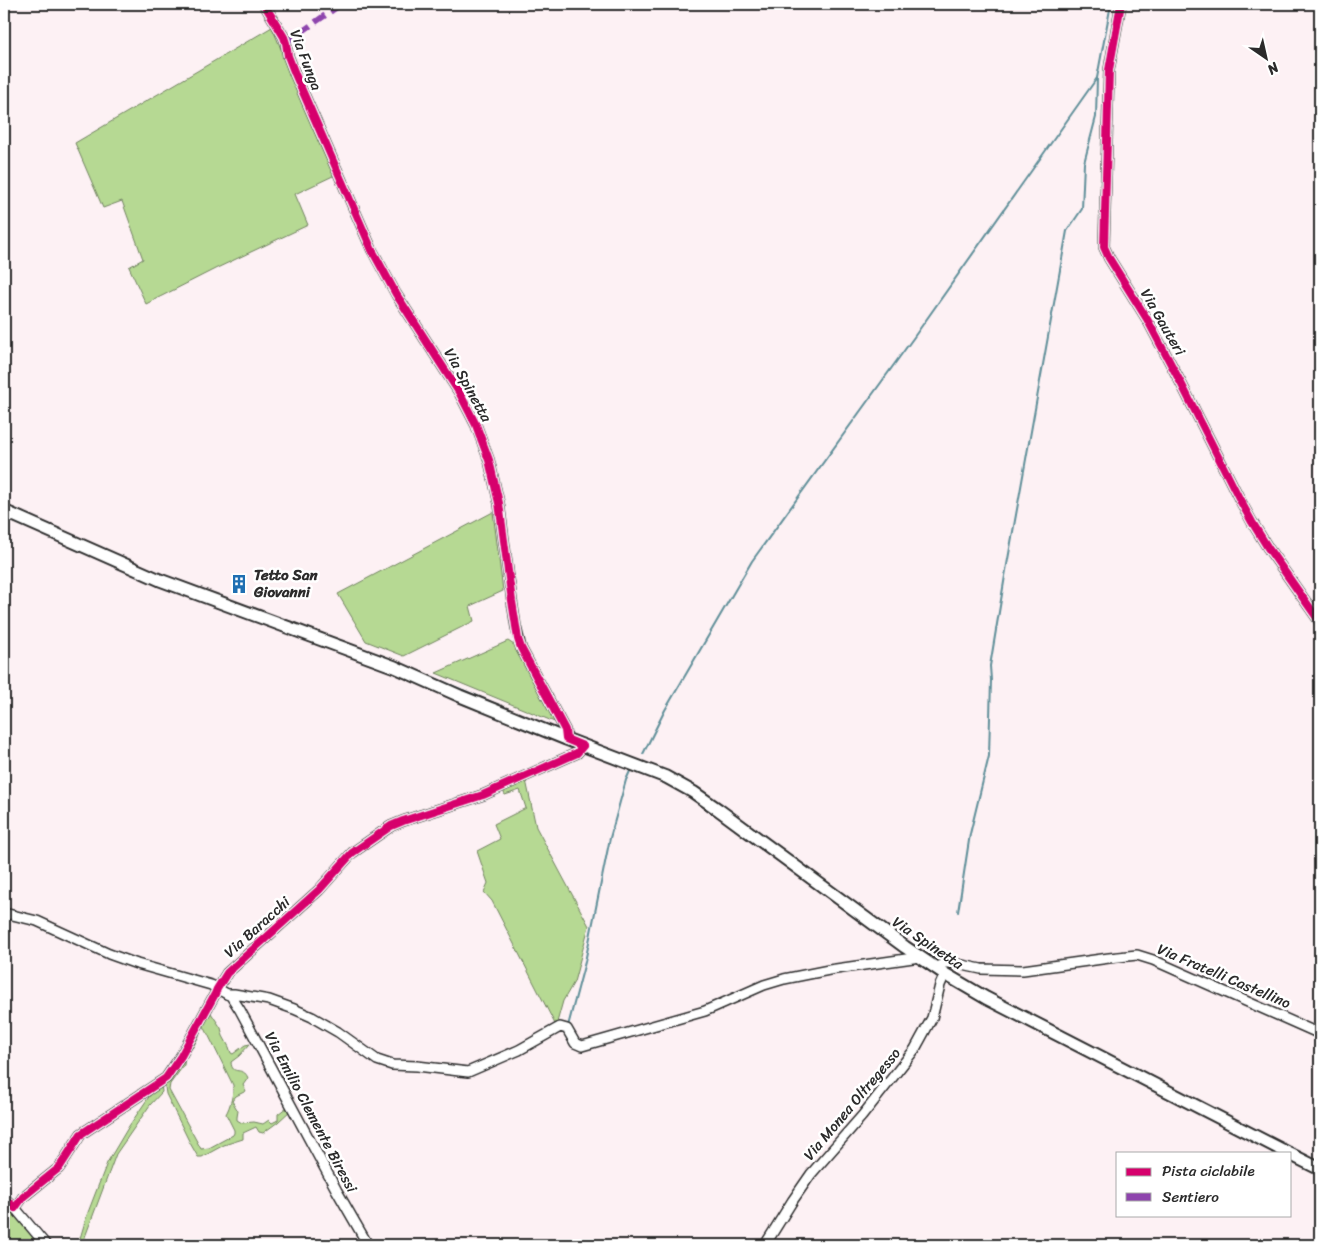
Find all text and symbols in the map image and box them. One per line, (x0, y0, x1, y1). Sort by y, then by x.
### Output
street label: Via Funga (282, 26, 330, 95)
north arrow (1242, 32, 1292, 82)
text: N (1262, 55, 1285, 82)
street label: Via Gauteri (1133, 283, 1193, 361)
street label: Via Spinetta (437, 343, 499, 427)
place label: Tetto San Giovanni (253, 562, 319, 605)
building icon: Tetto San Giovanni (228, 573, 250, 595)
street label: Via Baracchi (218, 889, 297, 964)
street label: Via Spinetta (887, 909, 970, 977)
street label: Via Fratelli Castellino (1153, 936, 1295, 1016)
street label: Via Emilio Clemente Biressi (258, 1027, 365, 1198)
street label: Via Monea Oltregesso (797, 1041, 908, 1166)
legend (1116, 1152, 1292, 1216)
text: Pista ciclabile (1162, 1158, 1255, 1184)
text: Sentiero (1162, 1184, 1219, 1210)

